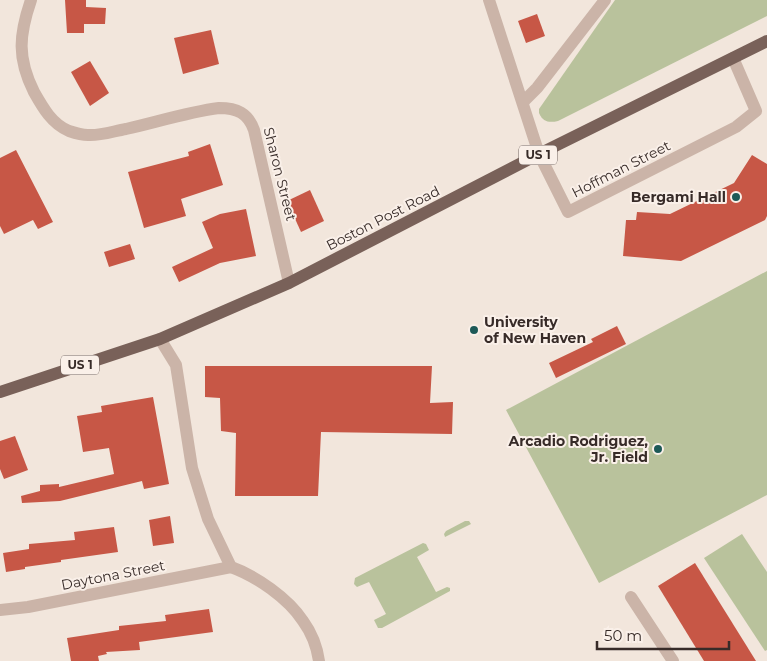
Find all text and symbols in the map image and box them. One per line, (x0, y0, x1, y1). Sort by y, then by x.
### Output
street label: Sharon Street (260, 125, 300, 223)
street label: Hoffman Street (569, 136, 674, 202)
road number: US 1 (519, 146, 557, 164)
street label: Boston Post Road (323, 182, 443, 254)
place label: Bergami Hall (631, 188, 726, 206)
marker: Bergami Hall (730, 191, 742, 203)
place label: University of New Haven (484, 313, 586, 347)
marker: University of New Haven (468, 324, 480, 336)
road number: US 1 (61, 356, 99, 374)
place label: Arcadio Rodriguez, Jr. Field (508, 432, 648, 466)
marker: Arcadio Rodriguez, Jr. Field (652, 443, 664, 455)
street label: Daytona Street (60, 556, 167, 594)
scale bar (597, 618, 730, 650)
text: 50 m (604, 626, 642, 645)

